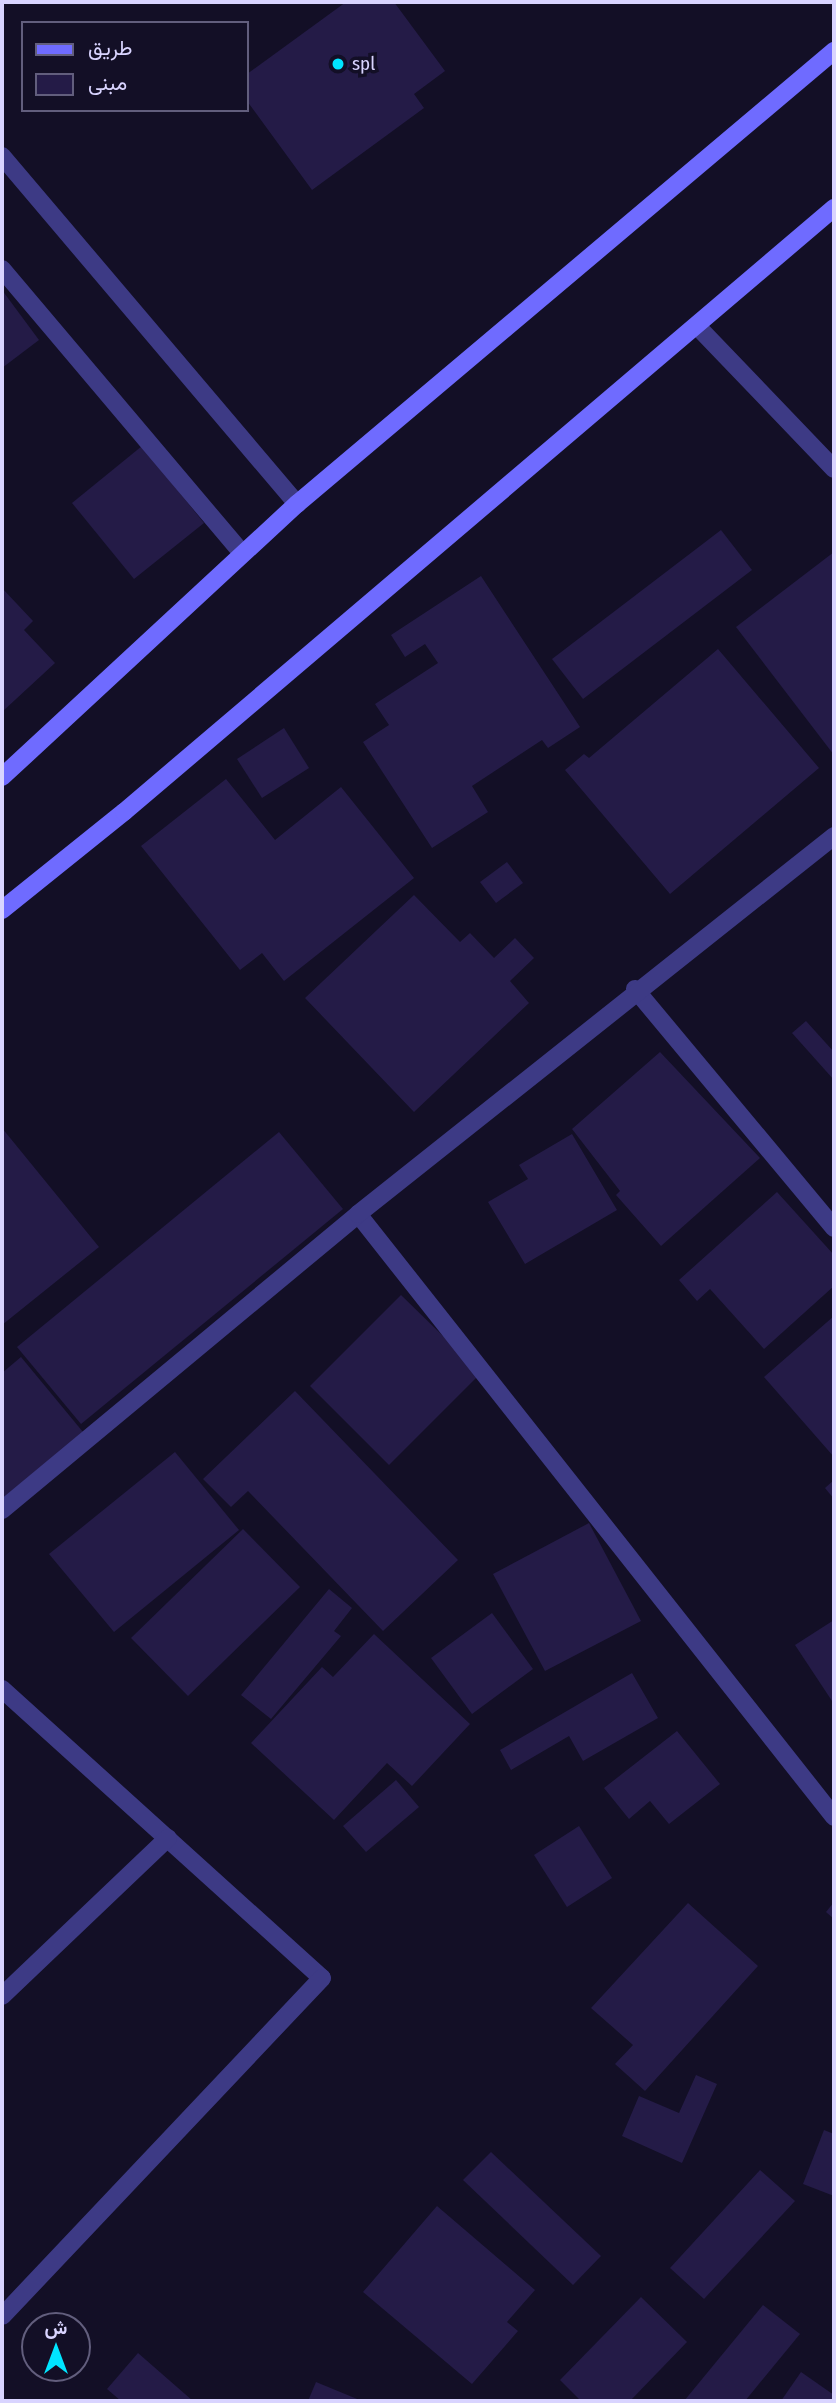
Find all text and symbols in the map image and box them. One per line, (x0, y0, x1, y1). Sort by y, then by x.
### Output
legend (21, 21, 248, 112)
text: طريق (88, 35, 133, 61)
place label: spl (352, 53, 375, 75)
marker: spl (330, 56, 346, 72)
text: مبنى (88, 70, 127, 96)
north arrow (21, 2312, 91, 2382)
text: ش (45, 2316, 67, 2339)

